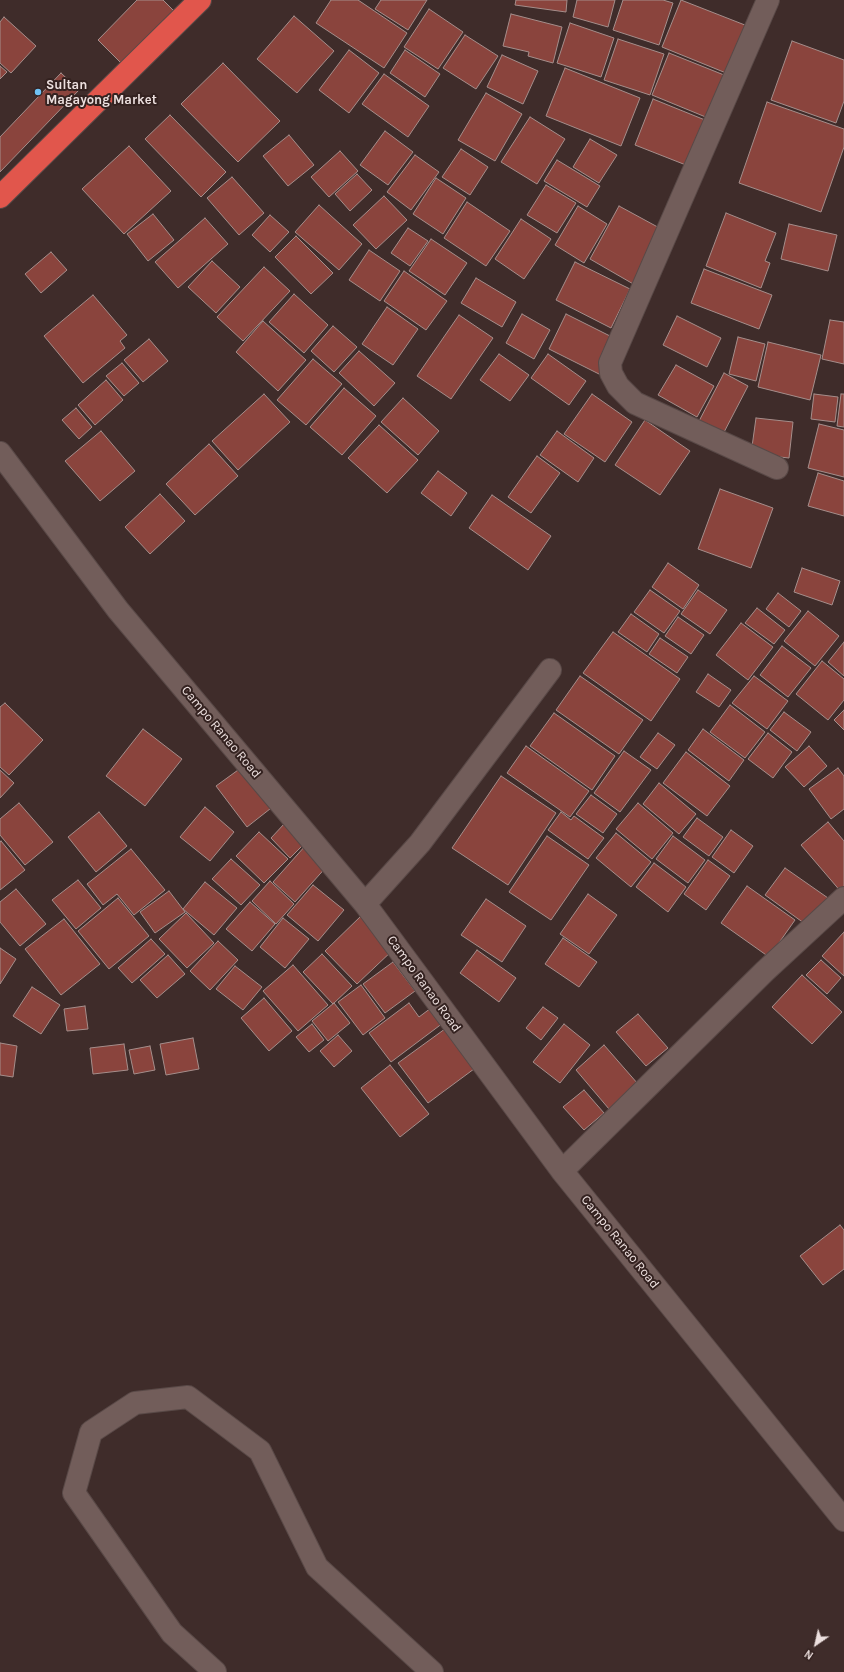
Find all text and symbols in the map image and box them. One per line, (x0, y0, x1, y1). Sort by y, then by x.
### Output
place label: Sultan Magayong Market (46, 77, 157, 108)
marker: Sultan Magayong Market (33, 87, 43, 97)
street label: Campo Ranao Road (178, 683, 264, 781)
street label: Campo Ranao Road (384, 933, 464, 1035)
street label: Campo Ranao Road (578, 1192, 662, 1292)
north arrow (796, 1624, 836, 1664)
text: N (802, 1647, 816, 1662)

